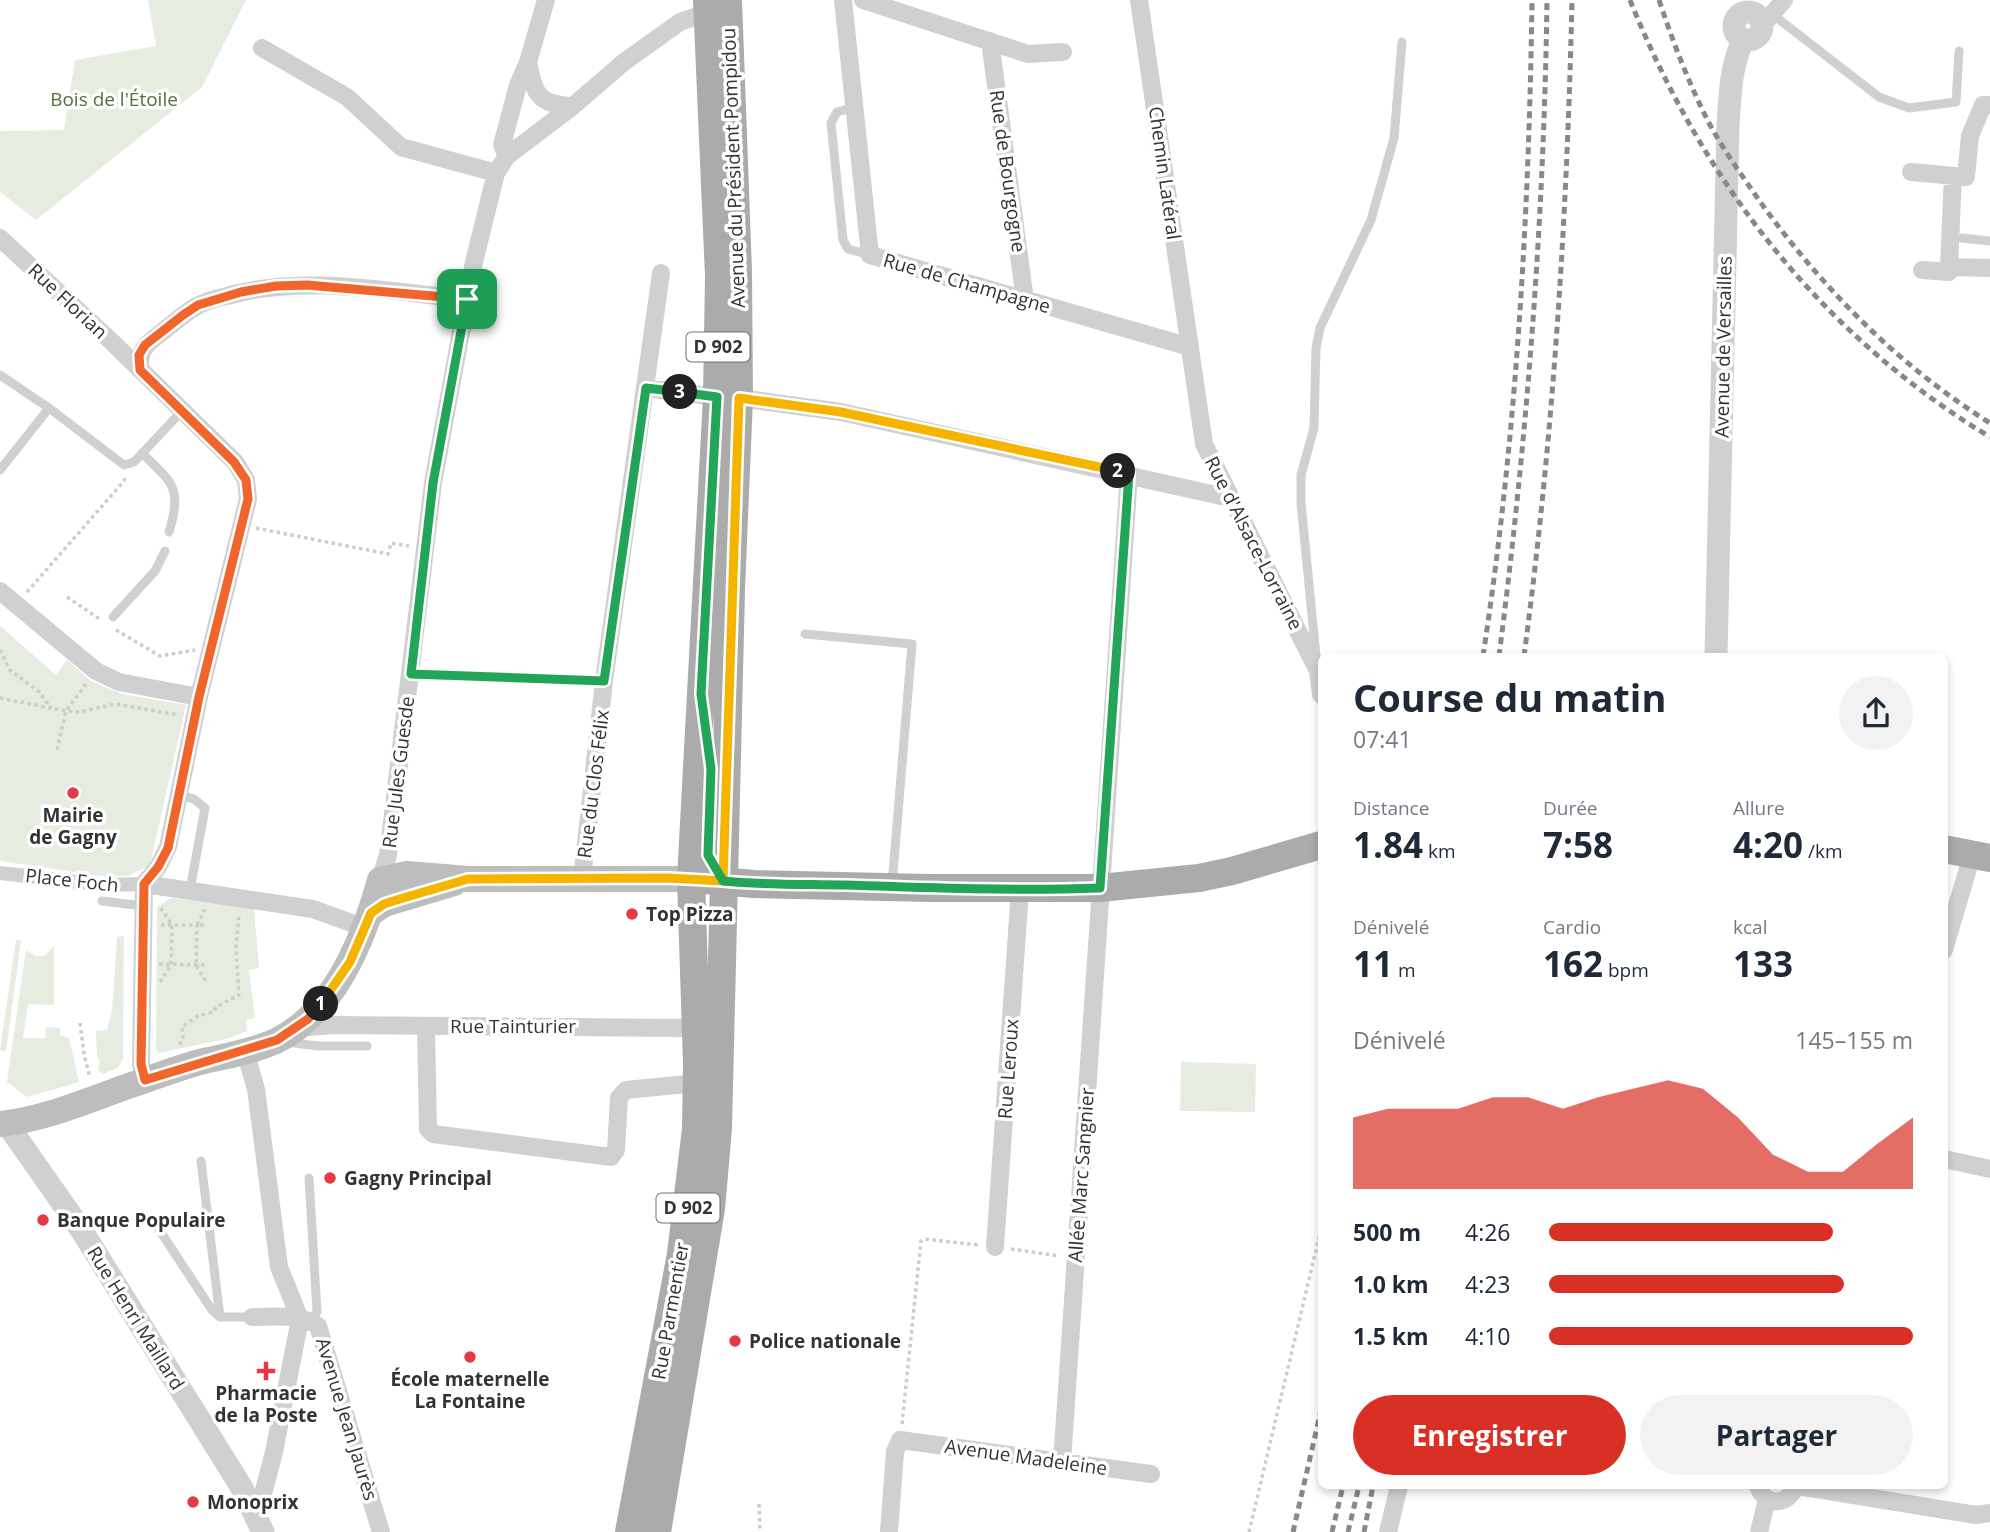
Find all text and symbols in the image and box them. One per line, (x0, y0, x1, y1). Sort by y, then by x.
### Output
street label: Avenue du Président Pompidou (715, 28, 751, 308)
park label: Bois de l'Étoile (50, 86, 178, 112)
street label: Rue de Bourgogne (984, 88, 1032, 254)
street label: Chemin Latéral (1143, 105, 1187, 241)
street label: Rue de Champagne (880, 247, 1054, 319)
street label: Avenue de Versailles (1708, 256, 1738, 438)
street label: Rue Florian (23, 257, 113, 345)
pin (437, 269, 497, 329)
icon: arrive (448, 280, 486, 318)
road number: D 902 (686, 332, 750, 362)
pin: 3 (662, 374, 698, 410)
text: 3 (674, 378, 685, 404)
street label: Rue d'Alsace-Lorraine (1199, 452, 1309, 634)
pin: 2 (1100, 454, 1136, 489)
text: 2 (1112, 457, 1123, 483)
text: Course du matin (1353, 671, 1666, 723)
button: share (1839, 676, 1913, 750)
street label: Rue Jules Guesde (376, 695, 420, 849)
street label: Rue du Clos Félix (571, 708, 615, 860)
text: 07:41 (1353, 723, 1412, 755)
marker: Mairie de Gagny (65, 785, 81, 801)
text: Distance (1353, 795, 1429, 821)
text: Durée (1543, 795, 1598, 821)
text: Allure (1733, 795, 1785, 821)
place label: Mairie de Gagny (29, 802, 117, 850)
text: 1.84 (1353, 821, 1423, 868)
text: 7:58 (1543, 821, 1613, 868)
text: 4:20 (1733, 821, 1803, 868)
text: km (1423, 838, 1456, 864)
text: /km (1803, 838, 1843, 864)
street label: Place Foch (24, 862, 120, 898)
place label: Top Pizza (646, 901, 733, 927)
marker: Top Pizza (624, 906, 640, 922)
text: Dénivelé (1353, 914, 1430, 940)
text: Cardio (1543, 914, 1601, 940)
text: kcal (1733, 914, 1767, 940)
text: 11 (1353, 940, 1393, 987)
text: 162 (1543, 940, 1603, 987)
text: 133 (1733, 940, 1793, 987)
text: m (1393, 957, 1416, 983)
text: bpm (1603, 957, 1649, 983)
pin: 1 (304, 986, 338, 1021)
text: 1 (315, 990, 326, 1016)
street label: Rue Tainturier (450, 1013, 576, 1039)
street label: Rue Leroux (992, 1018, 1024, 1120)
text: Dénivelé (1353, 1024, 1446, 1056)
text: 145–155 m (1795, 1024, 1913, 1056)
street label: Allée Marc Sangnier (1062, 1086, 1100, 1263)
place label: Gagny Principal (344, 1165, 492, 1191)
marker: Gagny Principal (322, 1170, 338, 1186)
road number: D 902 (656, 1194, 720, 1223)
place label: Banque Populaire (57, 1207, 226, 1233)
marker: Banque Populaire (35, 1212, 51, 1228)
text: 500 m (1353, 1216, 1421, 1248)
text: 4:26 (1465, 1216, 1511, 1248)
street label: Rue Parmentier (645, 1240, 695, 1382)
street label: Rue Henri Maillard (81, 1241, 191, 1395)
text: 1.0 km (1353, 1268, 1429, 1300)
text: 4:23 (1465, 1268, 1511, 1300)
text: 1.5 km (1353, 1320, 1429, 1352)
text: 4:10 (1465, 1320, 1511, 1352)
place label: Police nationale (749, 1328, 901, 1354)
marker: Police nationale (727, 1333, 743, 1349)
street label: Avenue Jean Jaurès (310, 1334, 384, 1504)
marker: École maternelle La Fontaine (462, 1349, 478, 1365)
marker: Pharmacie de la Poste (258, 1363, 274, 1379)
place label: École maternelle La Fontaine (391, 1366, 549, 1414)
place label: Pharmacie de la Poste (214, 1380, 318, 1428)
button: Enregistrer (1353, 1395, 1626, 1475)
button: Partager (1640, 1395, 1913, 1475)
street label: Avenue Madeleine (943, 1433, 1109, 1481)
place label: Monoprix (207, 1489, 298, 1515)
marker: Monoprix (185, 1494, 201, 1510)

